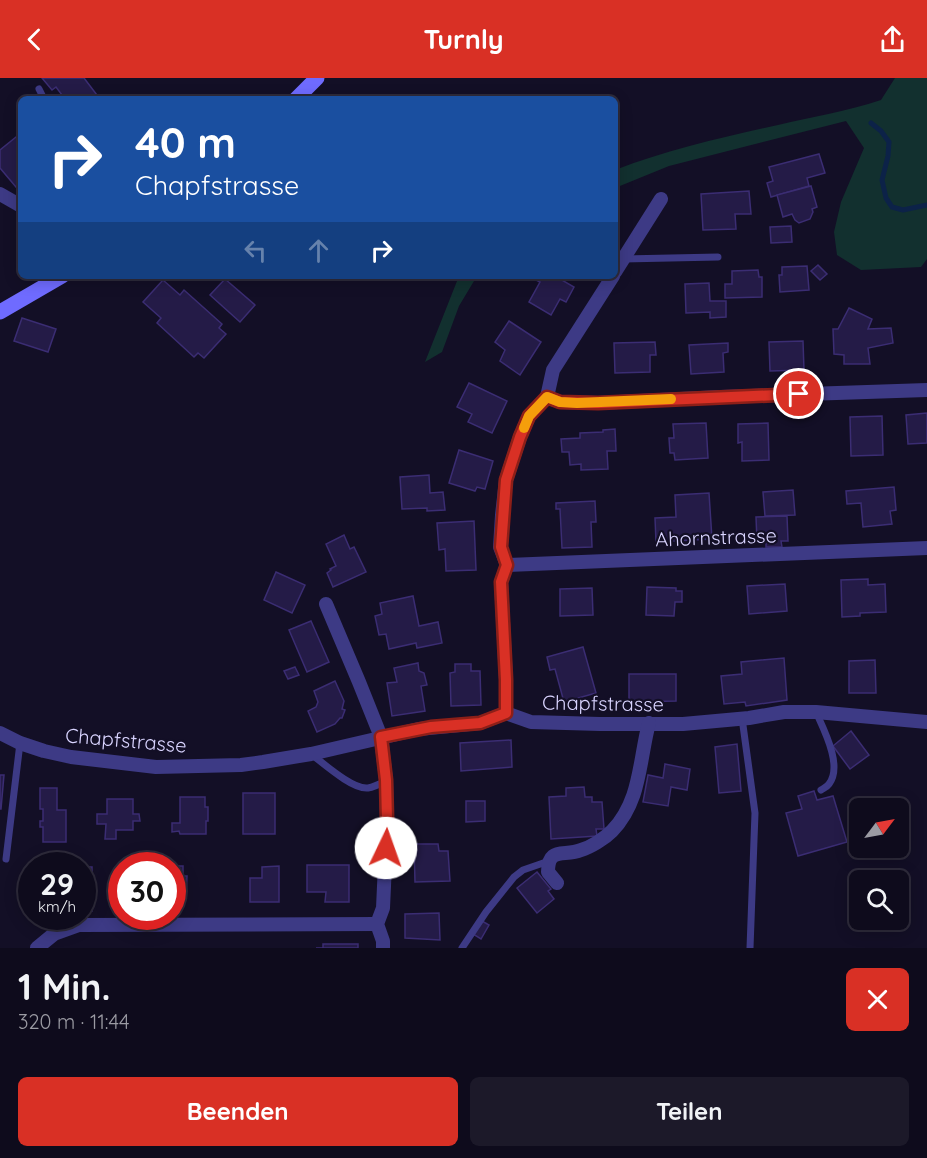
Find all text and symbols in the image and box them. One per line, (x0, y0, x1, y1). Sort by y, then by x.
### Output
text: Turnly (423, 22, 504, 56)
icon: back (18, 23, 51, 56)
icon: share (876, 23, 909, 56)
text: 40 m (135, 116, 236, 169)
icon: right (36, 120, 114, 198)
text: Chapfstrasse (135, 168, 299, 202)
icon: left (239, 234, 272, 267)
icon: ahead (302, 234, 335, 267)
icon: right (365, 234, 398, 267)
pin (773, 368, 824, 419)
icon: arrive (782, 377, 815, 410)
street label: Ahornstrasse (655, 522, 777, 552)
street label: Chapfstrasse (542, 689, 664, 717)
street label: Chapfstrasse (64, 722, 188, 758)
north arrow (849, 798, 909, 858)
map controls (849, 798, 909, 930)
position arrow (354, 816, 418, 880)
speed limit sign: 30 (108, 852, 186, 930)
text: 29 (40, 865, 74, 903)
button: search (849, 870, 909, 930)
text: km/h (38, 897, 76, 916)
text: 1 Min. (18, 964, 110, 1009)
button: close (846, 968, 909, 1031)
text: 320 m · 11:44 (18, 1009, 130, 1034)
button: Beenden (18, 1077, 458, 1146)
button: Teilen (470, 1077, 909, 1146)

